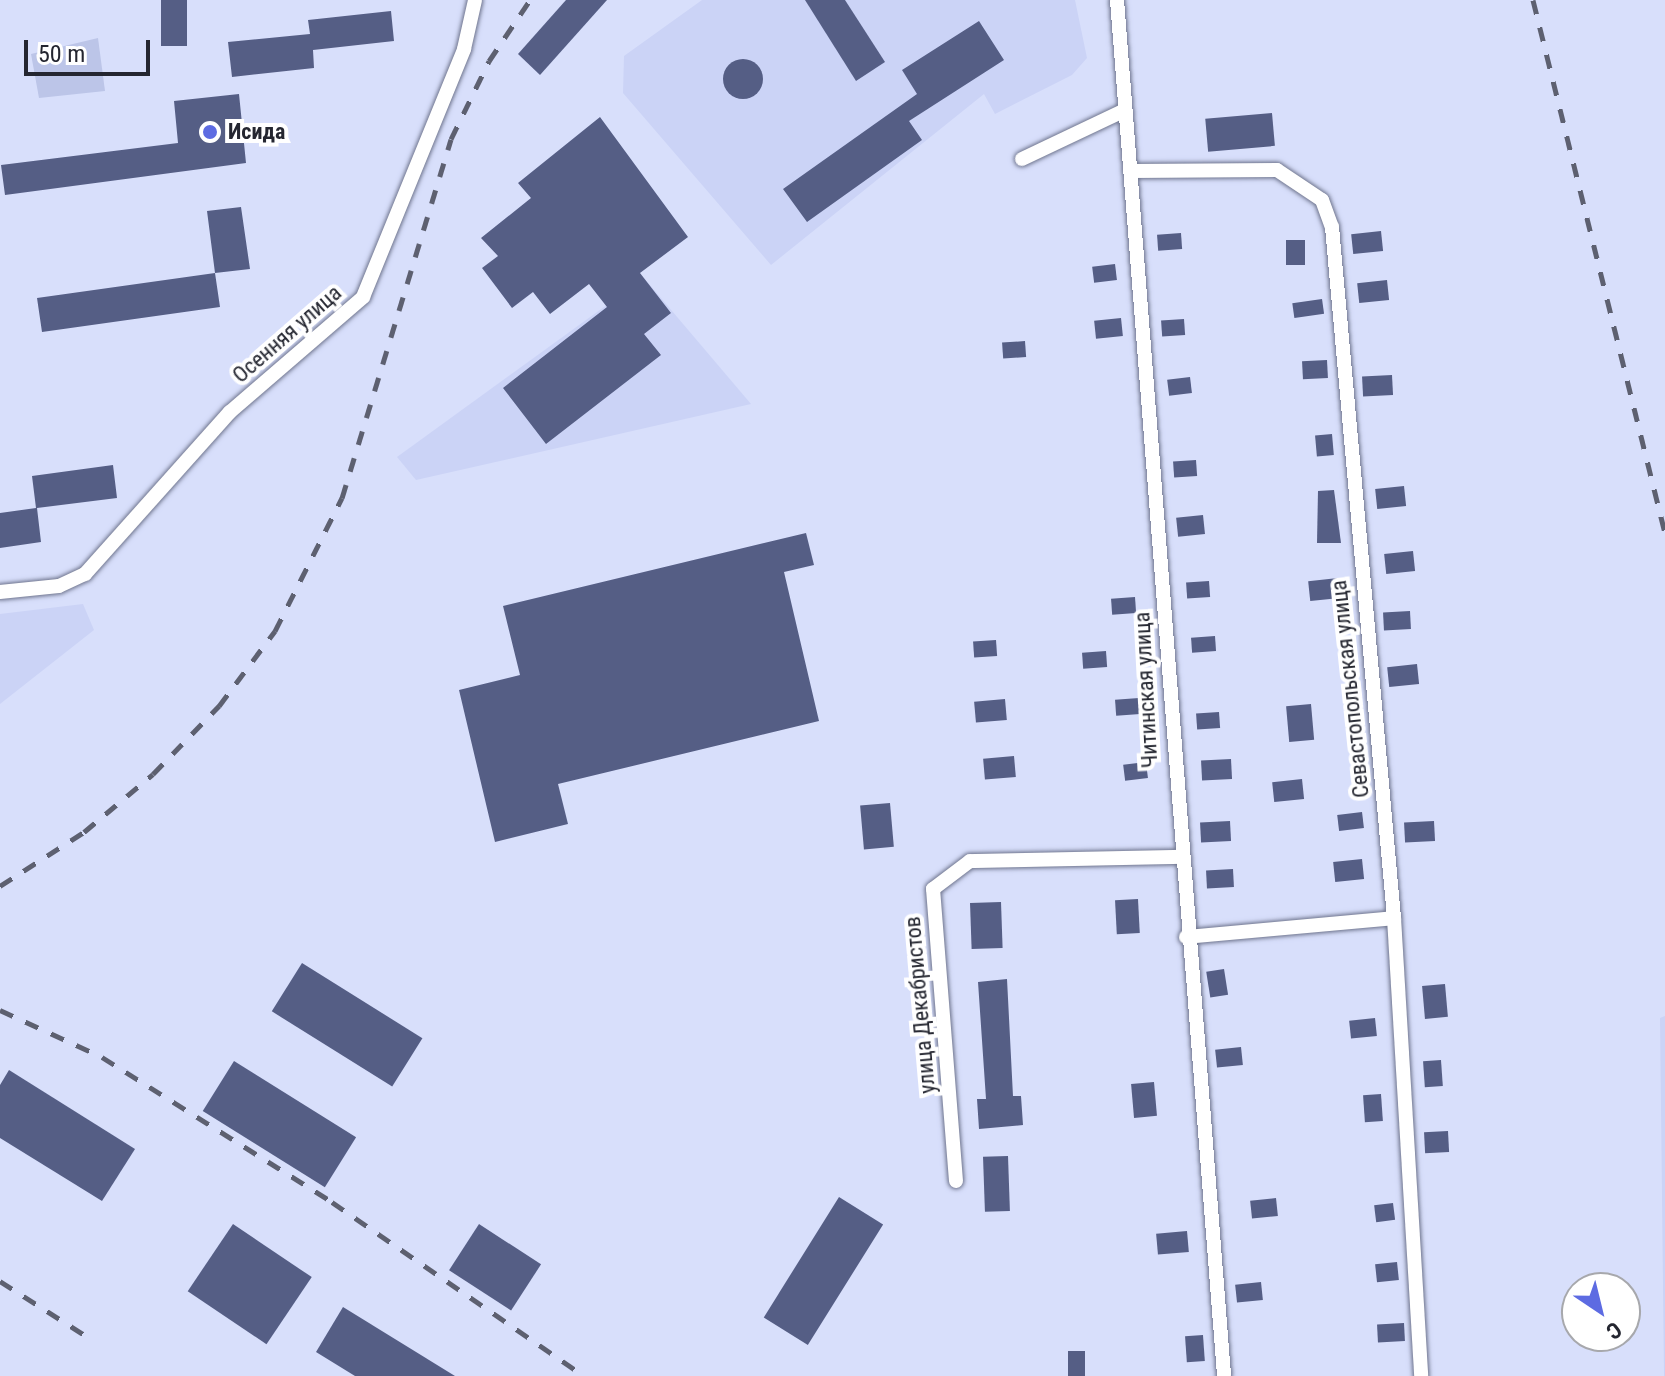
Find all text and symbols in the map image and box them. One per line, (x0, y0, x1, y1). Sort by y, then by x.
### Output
scale bar (28, 24, 154, 74)
text: 50 m (38, 40, 85, 68)
place label: Исида (228, 119, 285, 145)
marker: Исида (199, 121, 221, 143)
street label: Осенняя улица (227, 280, 347, 388)
street label: Севастопольская улица (1325, 579, 1375, 799)
street label: Читинская улица (1129, 611, 1163, 769)
street label: улица Декабристов (899, 915, 941, 1095)
north arrow (1561, 1272, 1641, 1352)
text: С (1602, 1317, 1626, 1344)

